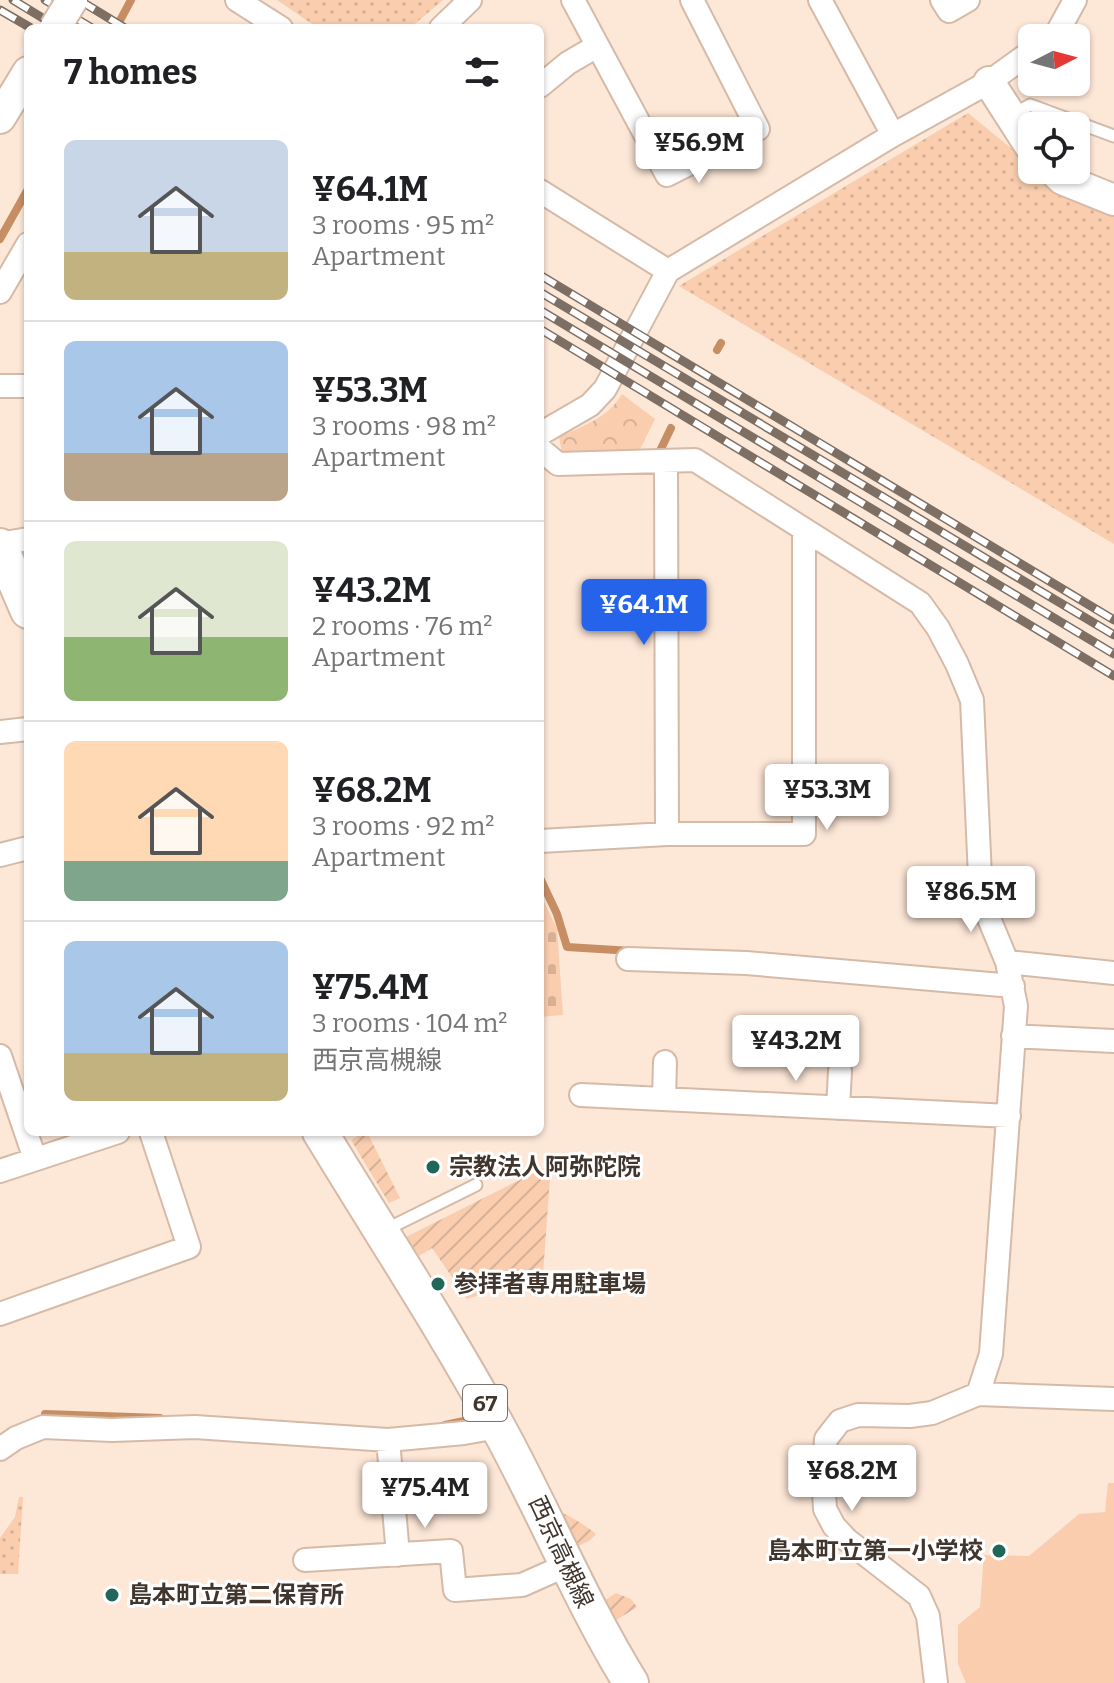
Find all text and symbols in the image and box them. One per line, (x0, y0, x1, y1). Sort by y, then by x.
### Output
north arrow (1018, 24, 1090, 96)
map controls (1018, 24, 1090, 184)
icon: filters (460, 50, 504, 94)
text: 7 homes (64, 52, 197, 93)
button: locate (1018, 112, 1090, 184)
pin: ¥56.9M (634, 117, 764, 185)
text: ¥56.9M (654, 127, 744, 158)
text: ¥64.1M (312, 169, 428, 210)
icon: home (128, 172, 224, 268)
text: 3 rooms · 95 m² (312, 210, 494, 241)
text: Apartment (312, 241, 445, 272)
text: ¥53.3M (312, 370, 428, 411)
icon: home (128, 373, 224, 469)
text: 3 rooms · 98 m² (312, 411, 496, 442)
text: Apartment (312, 442, 445, 473)
text: ¥43.2M (312, 570, 432, 611)
icon: home (128, 573, 224, 669)
pin: ¥64.1M (579, 579, 709, 647)
text: ¥64.1M (600, 589, 688, 620)
text: 2 rooms · 76 m² (312, 611, 492, 642)
text: Apartment (312, 642, 445, 673)
pin: ¥53.3M (762, 764, 892, 832)
text: ¥68.2M (312, 770, 432, 811)
icon: home (128, 773, 224, 869)
text: ¥53.3M (783, 774, 871, 805)
text: 3 rooms · 92 m² (312, 811, 495, 842)
text: Apartment (312, 842, 445, 873)
pin: ¥86.5M (906, 866, 1036, 934)
text: ¥86.5M (925, 876, 1017, 907)
text: ¥75.4M (312, 967, 429, 1008)
icon: home (128, 973, 224, 1069)
text: 3 rooms · 104 m² (312, 1008, 508, 1039)
pin: ¥43.2M (731, 1015, 861, 1083)
text: ¥43.2M (750, 1025, 842, 1056)
text: 西京高槻線 (312, 1045, 442, 1076)
place label: 宗教法人阿弥陀院 (449, 1153, 641, 1181)
marker: 宗教法人阿弥陀院 (424, 1158, 442, 1176)
place label: 参拝者専用駐車場 (454, 1270, 646, 1298)
marker: 参拝者専用駐車場 (429, 1275, 447, 1293)
road number: 67 (463, 1385, 507, 1421)
pin: ¥68.2M (787, 1445, 917, 1513)
text: ¥68.2M (806, 1455, 898, 1486)
pin: ¥75.4M (360, 1462, 490, 1530)
text: ¥75.4M (380, 1472, 470, 1503)
street label: 西京高槻線 (523, 1492, 599, 1612)
place label: 島本町立第一小学校 (767, 1537, 983, 1565)
marker: 島本町立第一小学校 (990, 1542, 1008, 1560)
place label: 島本町立第二保育所 (128, 1581, 344, 1609)
marker: 島本町立第二保育所 (103, 1586, 121, 1604)

